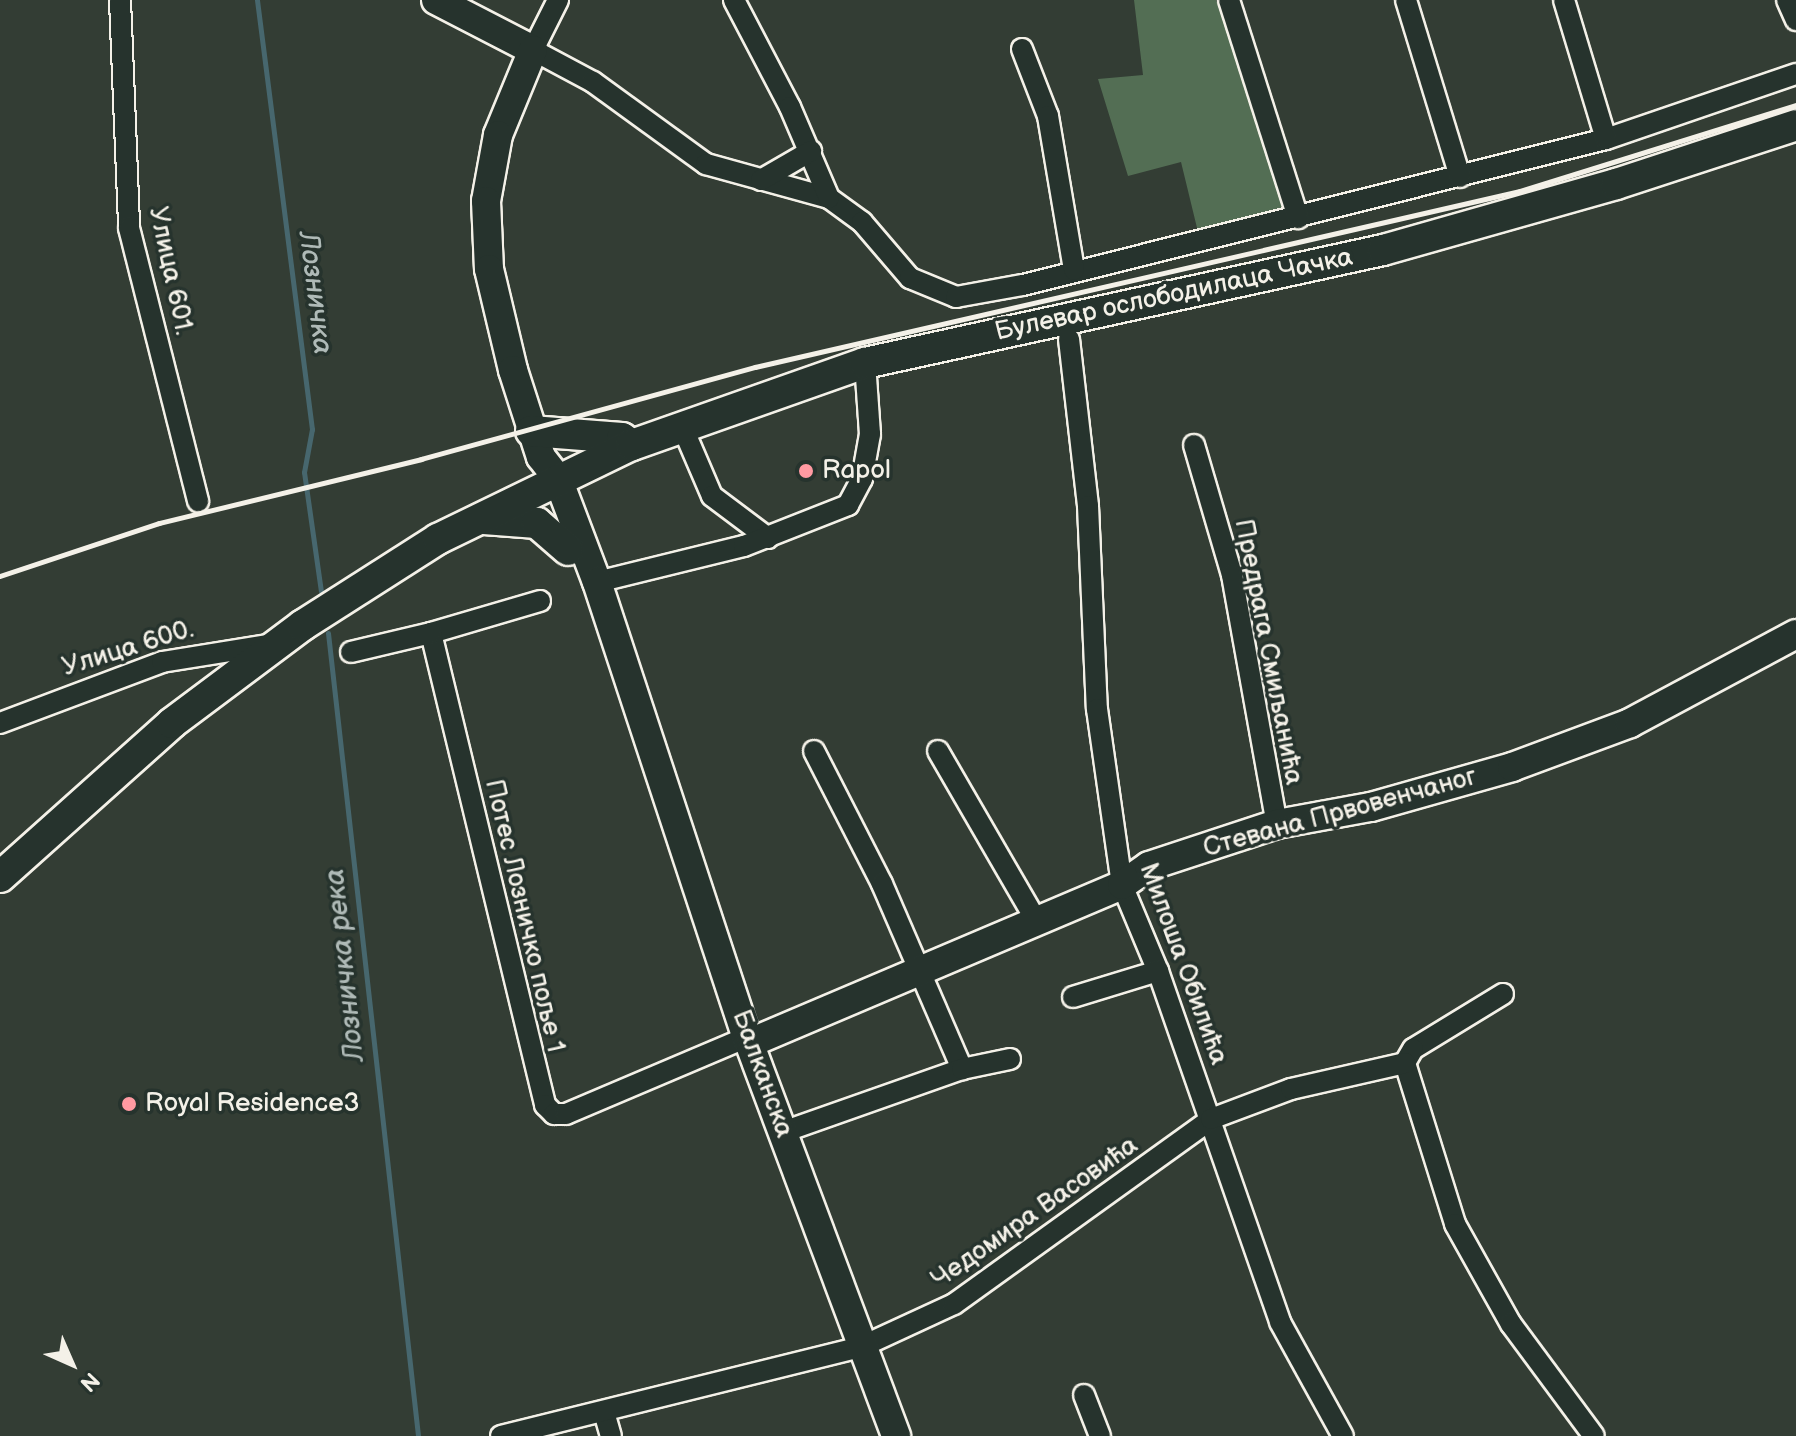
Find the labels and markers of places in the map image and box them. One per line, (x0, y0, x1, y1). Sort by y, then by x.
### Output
place label: Rapol (822, 455, 891, 487)
marker: Rapol (797, 462, 815, 480)
place label: Royal Residence3 (145, 1088, 360, 1120)
marker: Royal Residence3 (120, 1095, 138, 1113)

